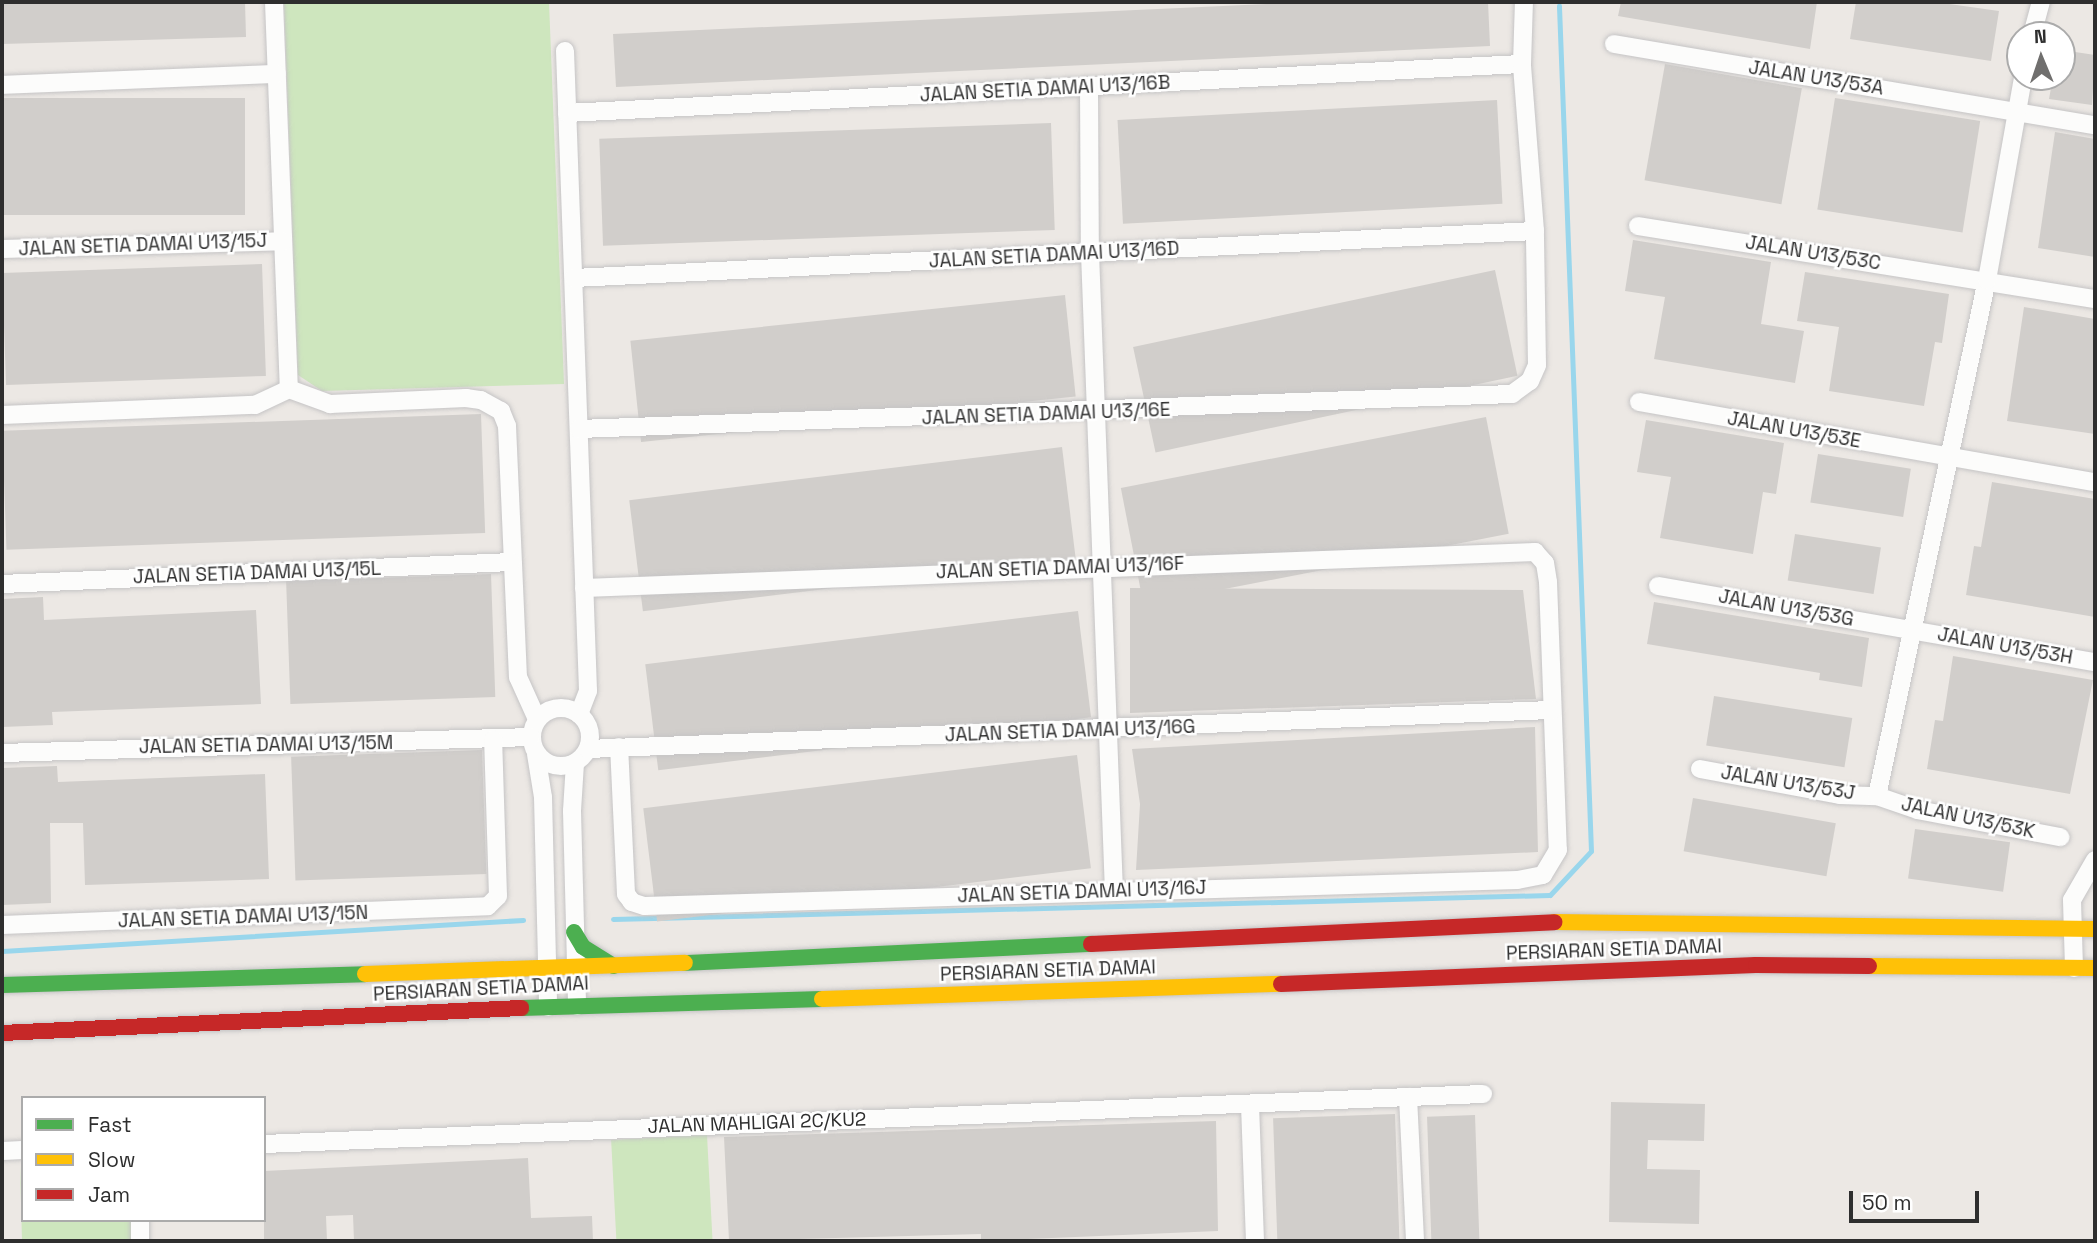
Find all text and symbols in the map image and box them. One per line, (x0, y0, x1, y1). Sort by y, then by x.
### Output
north arrow (2006, 21, 2076, 91)
text: N (2034, 24, 2047, 49)
street label: JALAN U13/53A (1747, 56, 1885, 100)
street label: JALAN SETIA DAMAI U13/16B (919, 71, 1171, 107)
street label: JALAN SETIA DAMAI U13/15J (18, 229, 268, 261)
street label: JALAN U13/53C (1744, 231, 1882, 275)
street label: JALAN SETIA DAMAI U13/16D (928, 237, 1180, 273)
street label: JALAN SETIA DAMAI U13/16E (921, 398, 1171, 430)
street label: JALAN U13/53E (1725, 407, 1863, 453)
street label: JALAN SETIA DAMAI U13/16F (935, 552, 1185, 584)
street label: JALAN SETIA DAMAI U13/15L (132, 557, 382, 589)
street label: JALAN U13/53G (1717, 585, 1855, 631)
street label: JALAN U13/53H (1936, 623, 2074, 669)
street label: JALAN SETIA DAMAI U13/16G (944, 715, 1196, 747)
street label: JALAN SETIA DAMAI U13/15M (138, 731, 394, 759)
street label: JALAN U13/53J (1719, 761, 1857, 805)
street label: JALAN U13/53K (1899, 793, 2037, 843)
street label: JALAN SETIA DAMAI U13/16J (957, 876, 1207, 908)
street label: JALAN SETIA DAMAI U13/15N (117, 901, 369, 933)
street label: PERSIARAN SETIA DAMAI (1506, 935, 1722, 965)
street label: PERSIARAN SETIA DAMAI (940, 956, 1156, 986)
street label: PERSIARAN SETIA DAMAI (372, 972, 590, 1006)
legend (21, 1096, 266, 1222)
street label: JALAN MAHLIGAI 2C/KU2 (647, 1108, 867, 1138)
text: Fast (88, 1111, 132, 1138)
text: Slow (88, 1146, 136, 1173)
scale bar (1852, 1176, 1982, 1220)
text: Jam (88, 1181, 130, 1208)
text: 50 m (1862, 1189, 1912, 1216)

